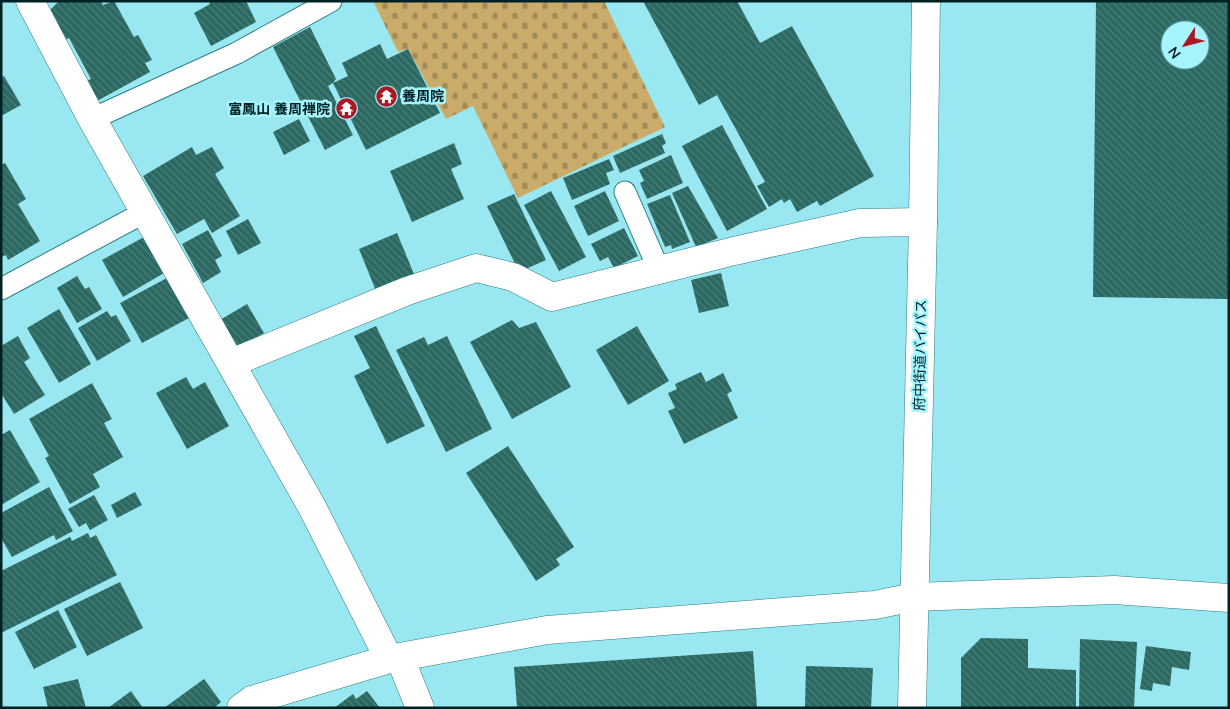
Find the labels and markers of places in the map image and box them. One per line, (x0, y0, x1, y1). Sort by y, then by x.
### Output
temple icon: 養周院 (374, 84, 398, 108)
place label: 養周院 (402, 87, 444, 106)
temple icon: 富鳳山 養周禅院 (334, 97, 358, 121)
place label: 富鳳山 養周禅院 (228, 100, 330, 119)

